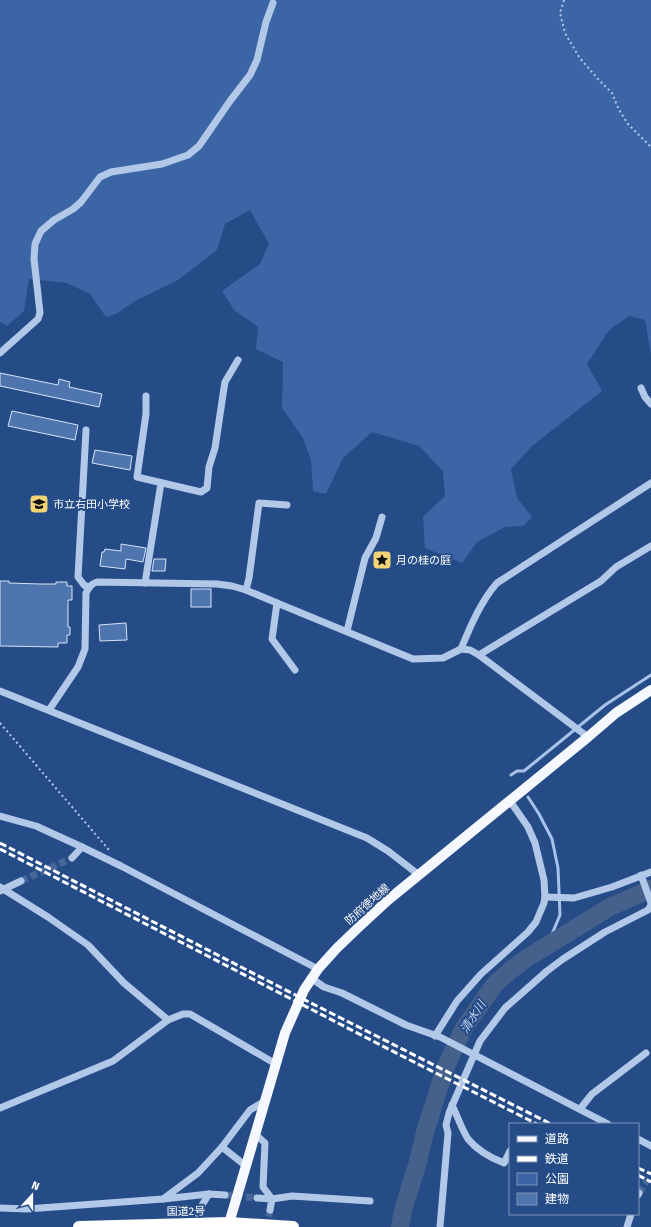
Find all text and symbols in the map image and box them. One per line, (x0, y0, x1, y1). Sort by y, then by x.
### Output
school or university icon: 市立右田小学校 (28, 493, 50, 515)
place label: 市立右田小学校 (53, 498, 130, 511)
place icon: 月の桂の庭 (371, 549, 393, 571)
place label: 月の桂の庭 (396, 554, 451, 567)
street label: 防府徳地線 (343, 881, 392, 928)
water label: 清水川 (457, 996, 490, 1036)
legend (509, 1123, 639, 1215)
text: 道路 (545, 1132, 569, 1146)
text: 鉄道 (545, 1152, 569, 1166)
text: 公園 (545, 1172, 569, 1186)
north arrow (12, 1175, 52, 1215)
text: N (30, 1179, 41, 1194)
text: 建物 (545, 1192, 569, 1206)
street label: 国道2号 (167, 1205, 205, 1218)

